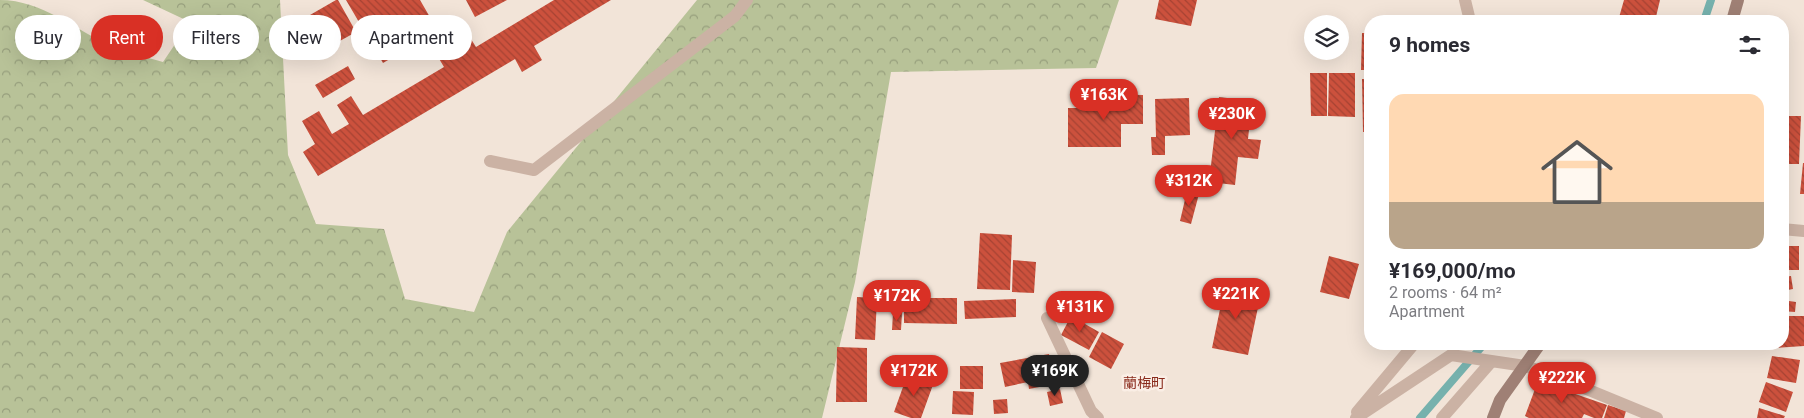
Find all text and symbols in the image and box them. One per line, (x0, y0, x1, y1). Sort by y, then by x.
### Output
chip: Buy (15, 15, 81, 60)
chip: Rent (91, 15, 163, 60)
chip: Filters (173, 15, 259, 60)
chip: New (269, 15, 341, 60)
chip: Apartment (351, 15, 472, 60)
map controls (1304, 15, 1349, 60)
button: layers (1304, 15, 1349, 60)
icon: filters (1736, 31, 1764, 59)
text: 9 homes (1389, 33, 1470, 57)
pin: ¥163K (1069, 78, 1139, 121)
text: ¥163K (1081, 85, 1127, 104)
pin: ¥230K (1197, 98, 1267, 140)
text: ¥230K (1209, 104, 1255, 123)
icon: home (1532, 127, 1622, 217)
pin: ¥312K (1154, 164, 1224, 207)
text: ¥312K (1166, 171, 1212, 190)
text: ¥169,000/mo (1389, 259, 1516, 283)
pin: ¥221K (1201, 278, 1271, 320)
pin: ¥172K (862, 280, 932, 322)
text: 2 rooms · 64 m² (1389, 283, 1502, 302)
text: ¥221K (1213, 284, 1259, 303)
text: ¥172K (874, 286, 920, 305)
pin: ¥131K (1045, 290, 1115, 333)
text: ¥131K (1057, 297, 1103, 316)
text: Apartment (1389, 302, 1465, 321)
pin: ¥172K (879, 354, 949, 397)
pin: ¥169K (1020, 354, 1090, 397)
text: ¥172K (891, 361, 937, 380)
text: ¥169K (1032, 361, 1078, 380)
pin: ¥222K (1527, 362, 1597, 404)
text: ¥222K (1539, 368, 1585, 387)
district label: 蘭梅町 (1123, 375, 1165, 391)

